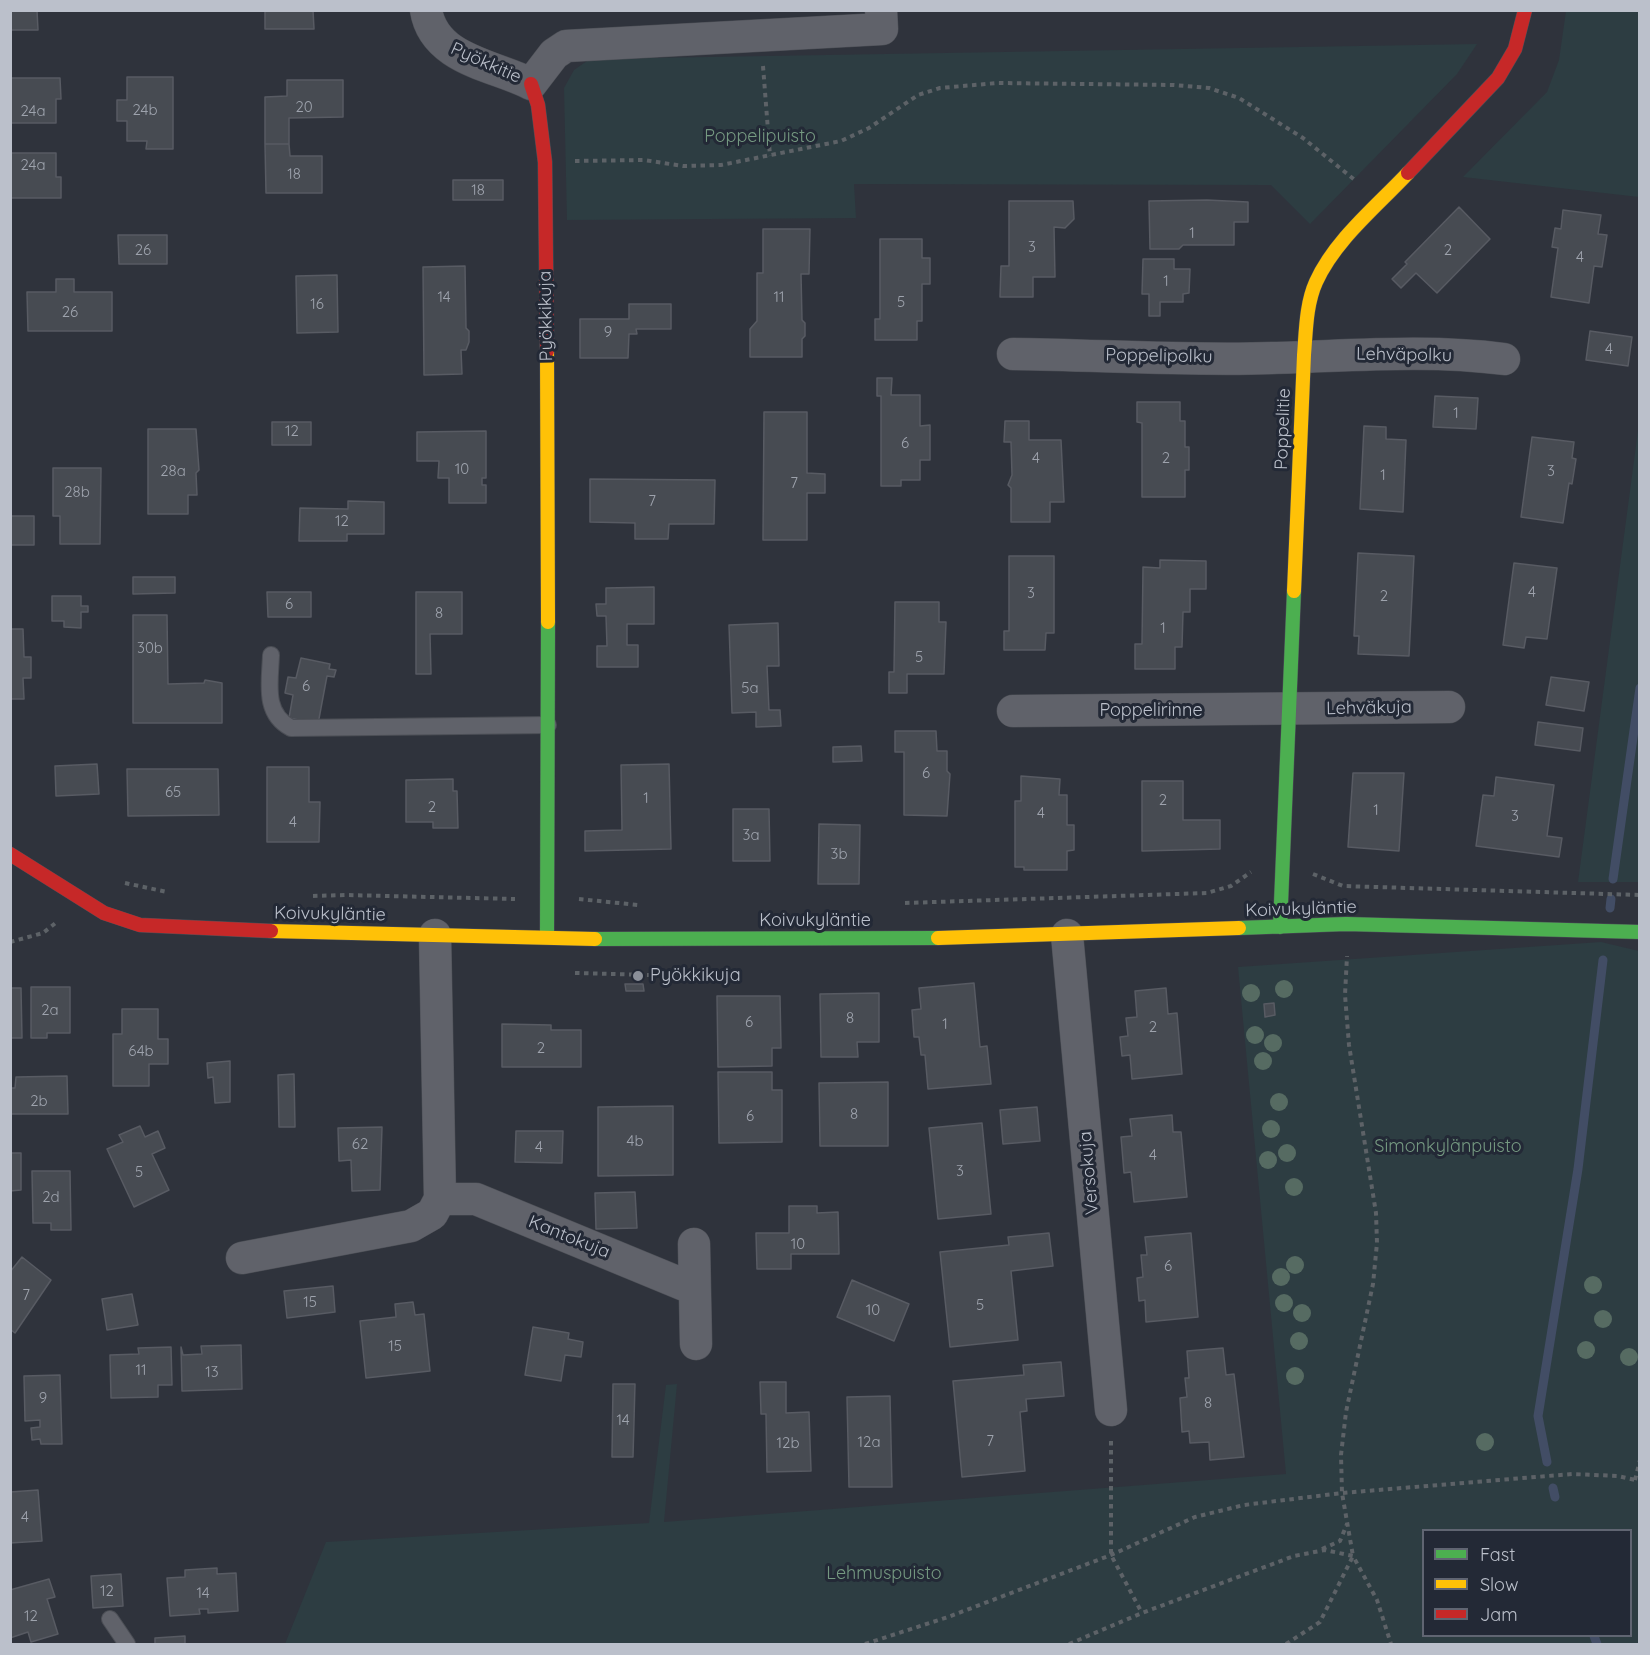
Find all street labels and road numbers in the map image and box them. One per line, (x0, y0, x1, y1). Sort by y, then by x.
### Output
street label: Pyökkitie (447, 38, 525, 88)
street label: Pyökkikuja (534, 271, 558, 361)
street label: Lehväpolku (1356, 343, 1452, 367)
street label: Poppelipolku (1105, 344, 1213, 368)
street label: Poppelitie (1271, 388, 1295, 470)
street label: Lehväkuja (1326, 696, 1412, 720)
street label: Poppelirinne (1099, 700, 1203, 722)
street label: Koivukyläntie (1245, 896, 1357, 922)
street label: Koivukyläntie (274, 902, 386, 926)
street label: Koivukyläntie (759, 910, 871, 932)
street label: Versokuja (1075, 1130, 1103, 1216)
street label: Kantokuja (525, 1211, 613, 1263)

